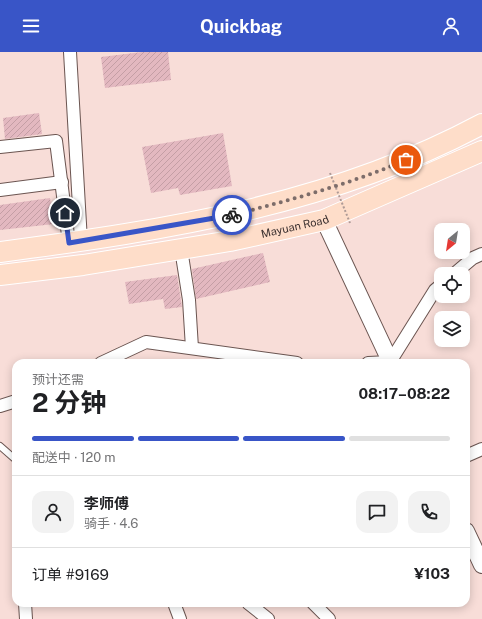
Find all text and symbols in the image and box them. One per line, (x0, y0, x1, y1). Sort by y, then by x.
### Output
icon: menu (20, 15, 42, 37)
icon: person (440, 15, 462, 37)
text: Quickbag (200, 16, 282, 37)
pin (389, 143, 423, 177)
icon: bag (395, 149, 417, 171)
courier (212, 195, 252, 235)
pin (48, 196, 82, 230)
icon: home (54, 202, 76, 224)
icon: bike (221, 204, 243, 226)
street label: Mayuan Road (260, 213, 331, 240)
north arrow (434, 223, 470, 259)
map controls (434, 223, 470, 347)
button: locate (434, 267, 470, 303)
button: layers (434, 311, 470, 347)
text: 预计还需 (32, 372, 84, 387)
text: 08:17–08:22 (358, 385, 450, 402)
text: 2 分钟 (32, 387, 106, 418)
text: 配送中 · 120 m (32, 450, 116, 465)
button: person (32, 491, 74, 533)
button: chat (356, 491, 398, 533)
button: phone (408, 491, 450, 533)
text: 李师傅 (84, 495, 129, 512)
text: 骑手 · 4.6 (84, 516, 138, 531)
text: ¥103 (414, 565, 450, 582)
text: 订单 #9169 (32, 566, 109, 583)

